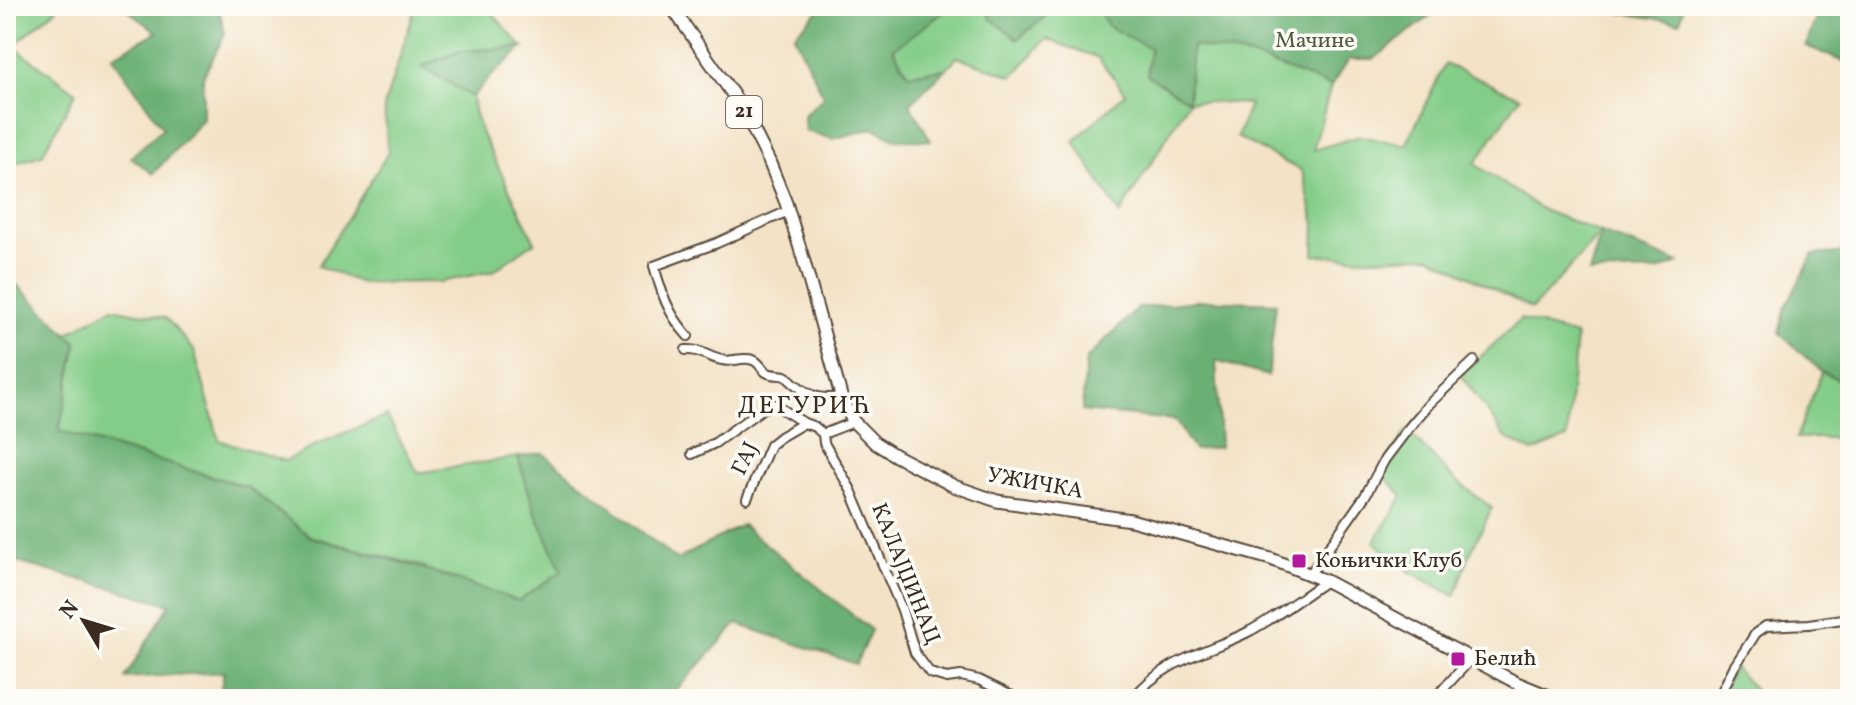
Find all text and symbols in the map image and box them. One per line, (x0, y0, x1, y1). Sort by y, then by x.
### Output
park label: Мачине (1275, 26, 1355, 57)
road number: 21 (726, 96, 762, 128)
district label: ДЕГУРИЋ (738, 388, 872, 424)
street label: ГАЈ (725, 437, 767, 481)
street label: УЖИЧКА (984, 460, 1086, 508)
street label: КАЛАЈЏИНАЦ (862, 499, 948, 649)
place label: Коњички Клуб (1315, 546, 1462, 577)
marker: Коњички Клуб (1290, 552, 1308, 570)
north arrow (44, 581, 124, 661)
text: N (53, 594, 87, 626)
place label: Белић (1474, 644, 1537, 675)
marker: Белић (1449, 650, 1467, 668)

